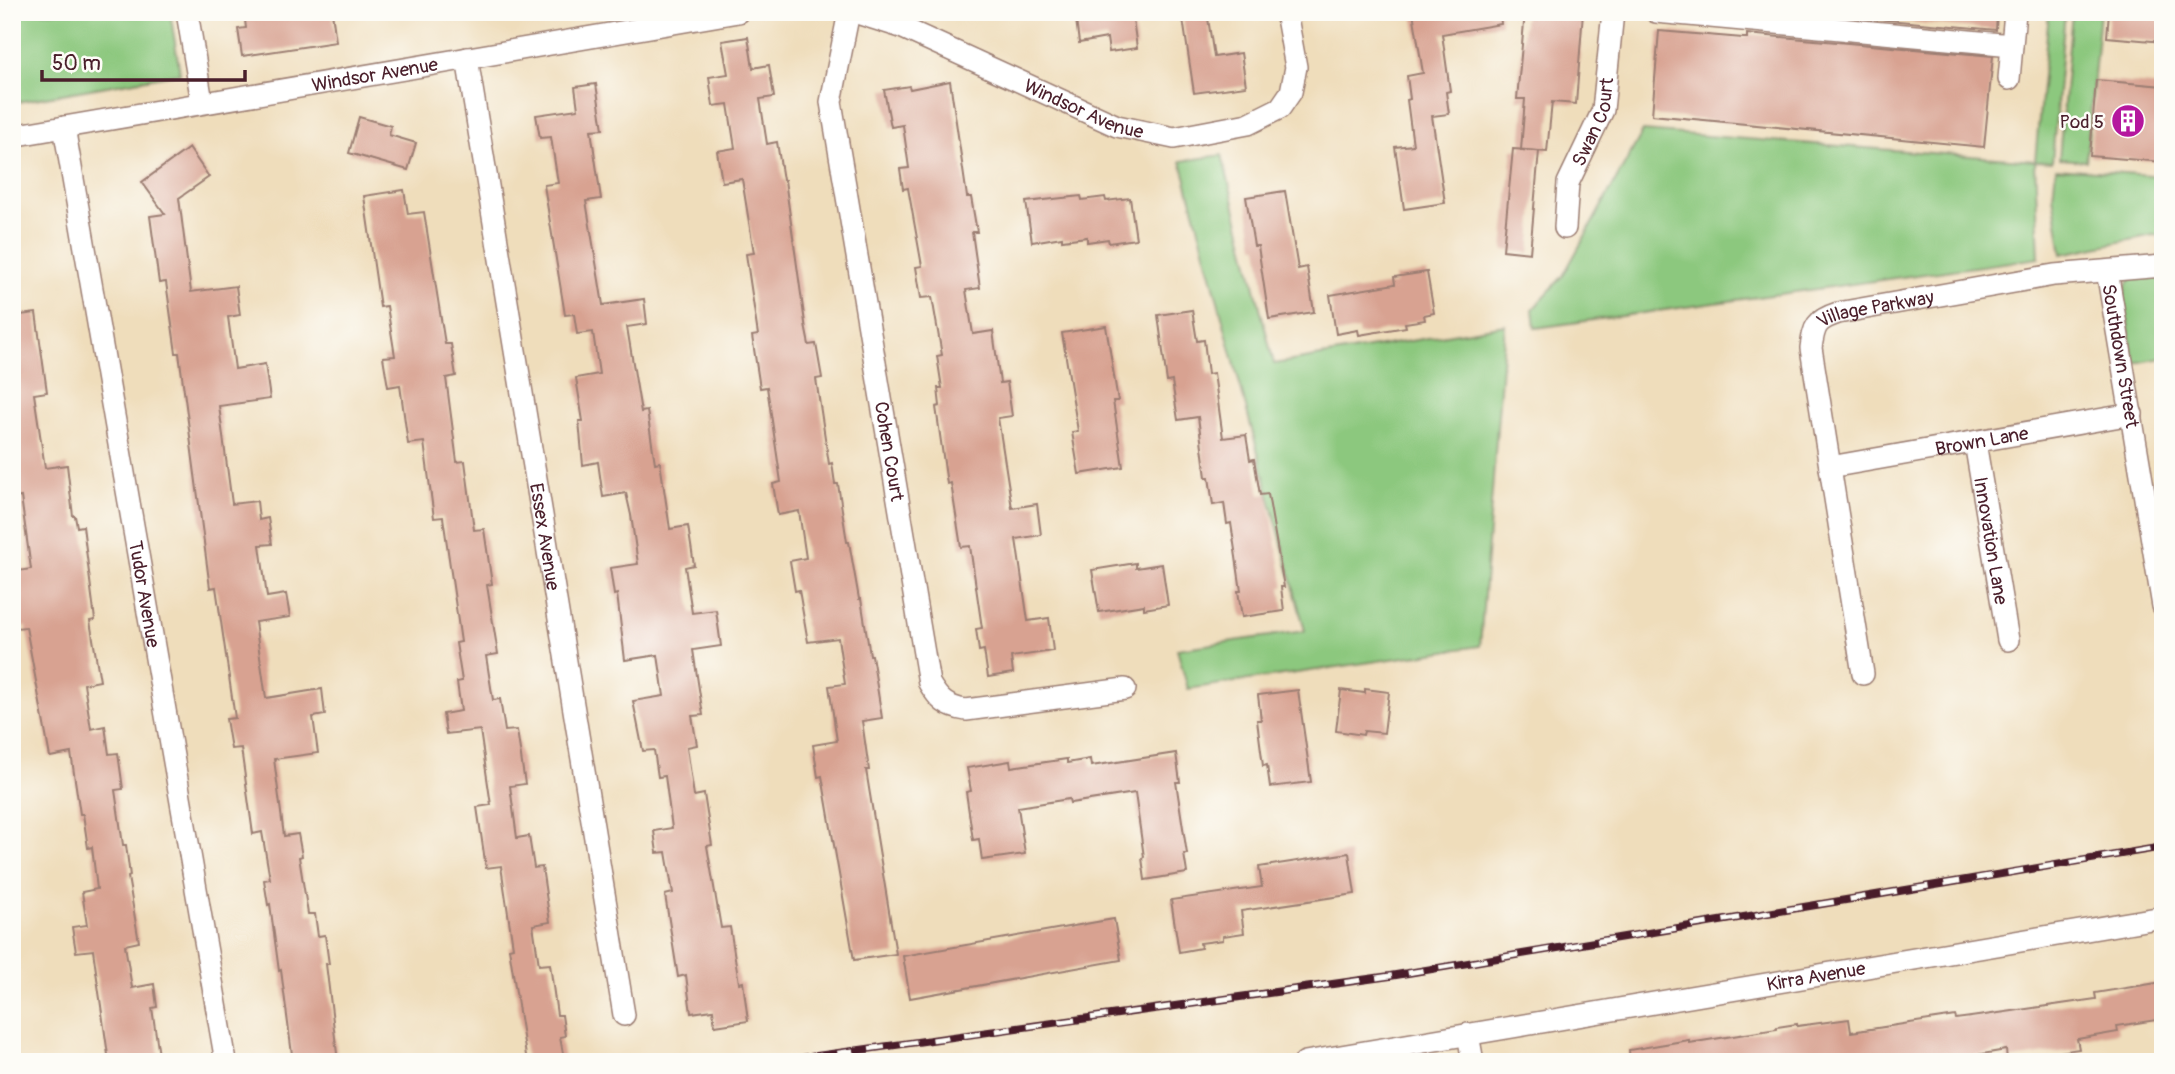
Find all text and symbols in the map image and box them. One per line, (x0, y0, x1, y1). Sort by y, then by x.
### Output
scale bar (42, 38, 245, 82)
text: 50 m (52, 50, 101, 77)
street label: Windsor Avenue (310, 52, 440, 98)
street label: Windsor Avenue (1020, 74, 1146, 144)
street label: Swan Court (1567, 76, 1619, 170)
building icon: Pod 5 (2109, 102, 2147, 140)
place label: Pod 5 (2060, 110, 2104, 134)
street label: Southdown Street (2096, 282, 2144, 430)
street label: Village Parkway (1812, 285, 1936, 333)
street label: Cohen Court (869, 400, 909, 503)
street label: Brown Lane (1933, 421, 2031, 461)
street label: Innovation Lane (1968, 475, 2013, 607)
street label: Essex Avenue (524, 481, 565, 593)
street label: Tudor Avenue (123, 539, 165, 650)
street label: Kirra Avenue (1765, 956, 1868, 997)

